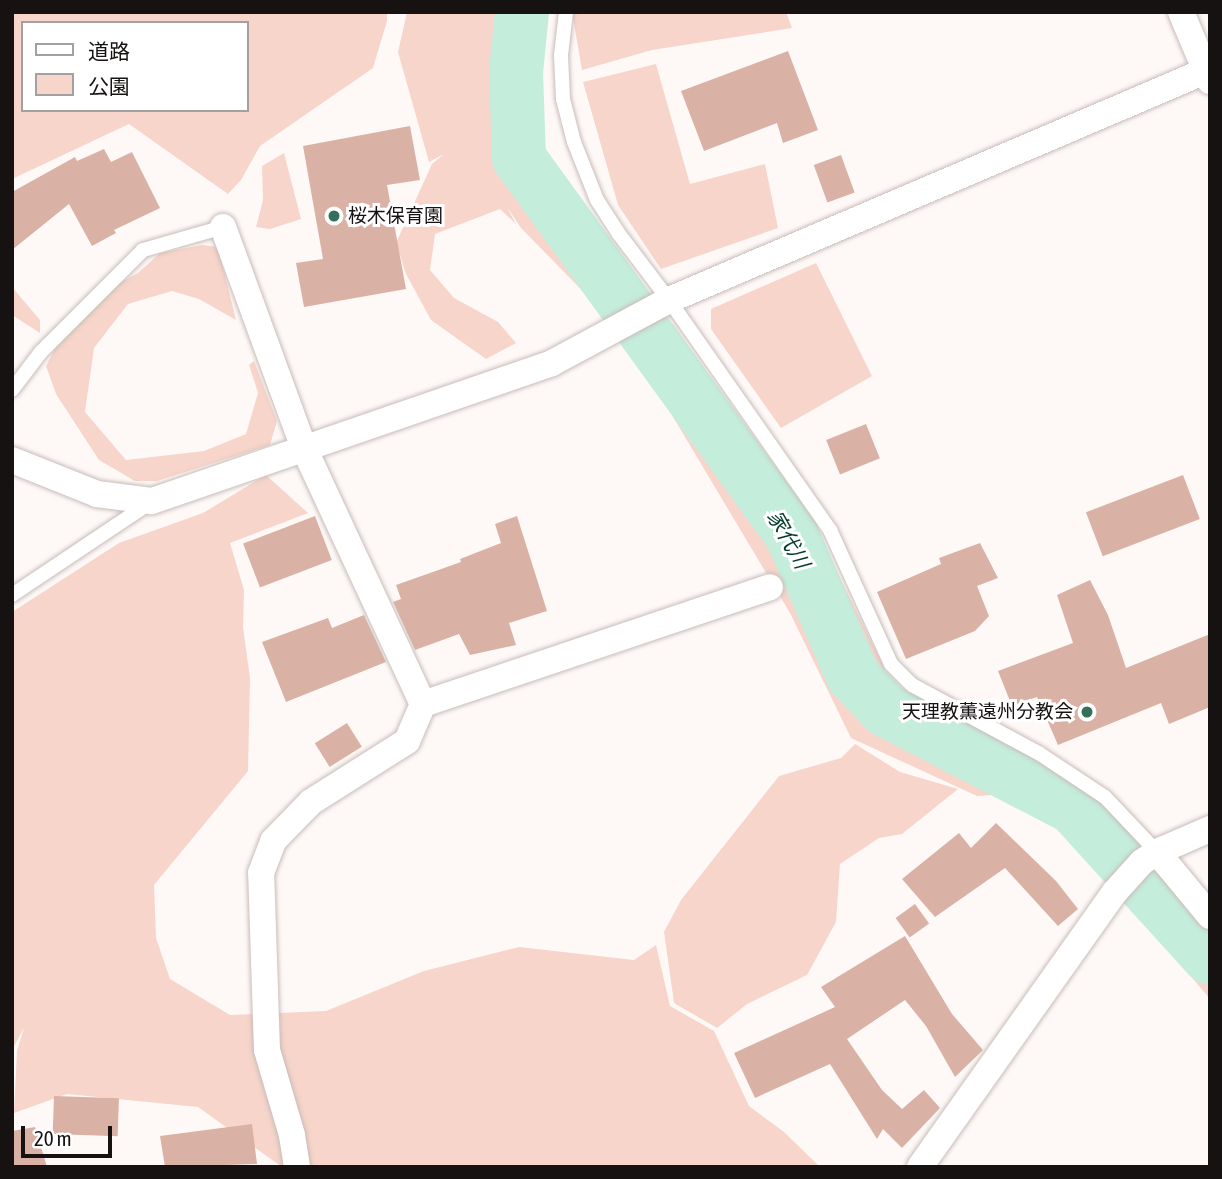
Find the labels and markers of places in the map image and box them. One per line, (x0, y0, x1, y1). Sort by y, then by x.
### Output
place label: 桜木保育園 (348, 205, 443, 227)
marker: 桜木保育園 (326, 208, 342, 224)
place label: 天理教薫遠州分教会 (902, 701, 1073, 723)
marker: 天理教薫遠州分教会 (1079, 704, 1095, 720)

